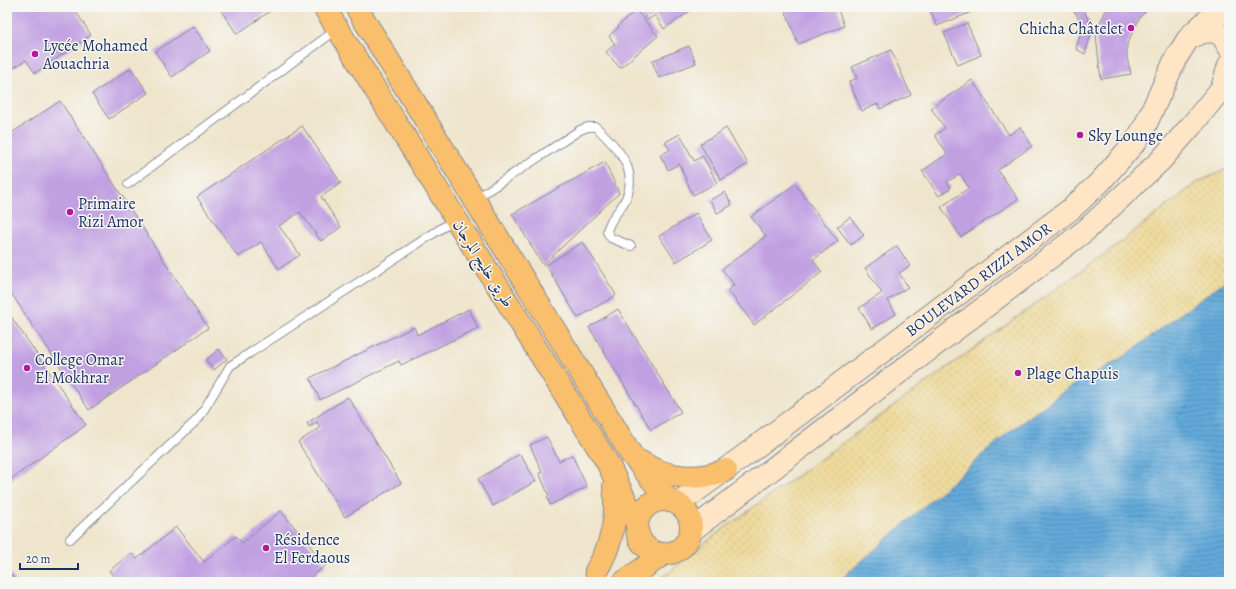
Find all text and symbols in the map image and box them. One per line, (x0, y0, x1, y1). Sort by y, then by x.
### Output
place label: Chicha Châtelet (1019, 18, 1123, 40)
marker: Chicha Châtelet (1126, 23, 1136, 33)
place label: Lycée Mohamed Aouachria (42, 35, 149, 75)
marker: Lycée Mohamed Aouachria (30, 49, 40, 59)
place label: Sky Lounge (1088, 125, 1163, 147)
marker: Sky Lounge (1075, 130, 1085, 140)
place label: Primaire Rizi Amor (78, 193, 144, 233)
marker: Primaire Rizi Amor (65, 207, 75, 217)
street label: طريق خليج المرجان (445, 215, 519, 313)
street label: BOULEVARD RIZZI AMOR (901, 217, 1056, 342)
place label: College Omar El Mokhrar (35, 349, 124, 389)
marker: College Omar El Mokhrar (22, 363, 32, 373)
place label: Plage Chapuis (1026, 363, 1119, 385)
marker: Plage Chapuis (1013, 368, 1023, 378)
place label: Résidence El Ferdaous (274, 529, 350, 569)
marker: Résidence El Ferdaous (261, 543, 271, 553)
scale bar (20, 545, 78, 571)
text: 20 m (26, 551, 50, 567)

